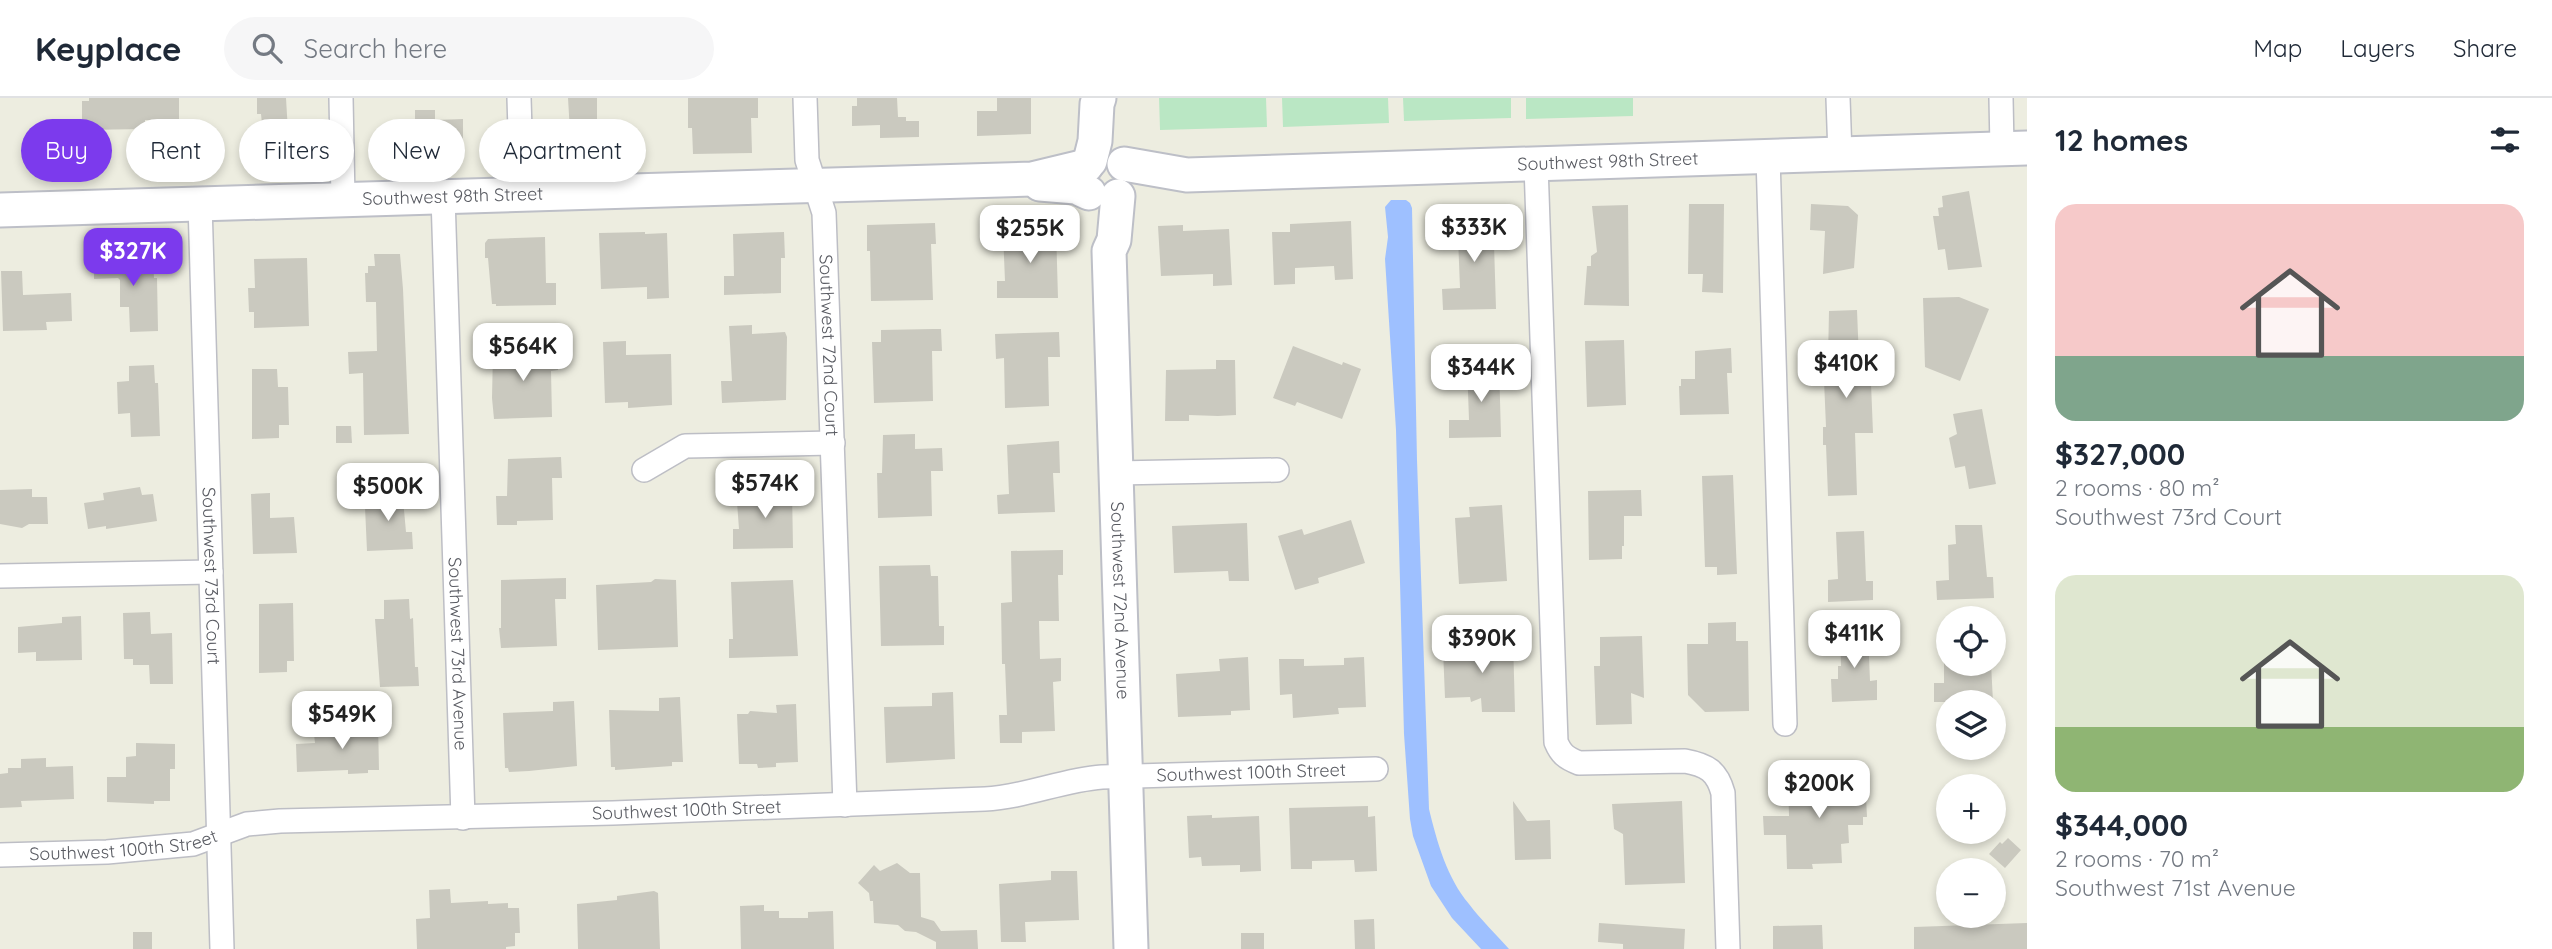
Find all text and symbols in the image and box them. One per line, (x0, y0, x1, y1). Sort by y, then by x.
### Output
search box (224, 17, 714, 80)
text: Keyplace (35, 28, 182, 69)
icon: search (248, 29, 286, 67)
text: Search here (304, 32, 447, 65)
text: Map (2253, 33, 2302, 63)
text: Layers (2340, 33, 2415, 63)
text: Share (2453, 33, 2517, 63)
chip: Buy (21, 119, 112, 182)
chip: Rent (126, 119, 225, 182)
chip: Filters (239, 119, 354, 182)
chip: New (368, 119, 465, 182)
chip: Apartment (479, 119, 646, 182)
text: 12 homes (2055, 121, 2188, 159)
icon: filters (2486, 121, 2524, 159)
street label: Southwest 98th Street (1517, 147, 1699, 175)
street label: Southwest 98th Street (362, 182, 544, 210)
pin: $333K (1425, 204, 1523, 264)
pin: $255K (981, 206, 1079, 265)
text: $333K (1441, 212, 1507, 241)
text: $255K (996, 213, 1064, 242)
pin: $327K (84, 228, 182, 288)
text: $327K (100, 236, 166, 265)
icon: home (2227, 250, 2353, 376)
street label: Southwest 72nd Court (814, 254, 844, 437)
pin: $564K (474, 324, 572, 383)
text: $564K (489, 331, 557, 360)
pin: $410K (1797, 341, 1895, 400)
pin: $344K (1432, 344, 1530, 404)
text: $410K (1814, 348, 1878, 377)
text: $344K (1447, 352, 1515, 381)
text: $327,000 (2055, 435, 2185, 473)
pin: $574K (716, 460, 814, 520)
pin: $500K (339, 464, 437, 523)
text: $574K (731, 468, 799, 497)
text: $500K (353, 471, 423, 500)
text: 2 rooms · 80 m² (2055, 473, 2220, 502)
street label: Southwest 73rd Court (197, 487, 226, 665)
street label: Southwest 72nd Avenue (1106, 501, 1135, 700)
text: Southwest 73rd Court (2055, 502, 2282, 531)
street label: Southwest 73rd Avenue (444, 557, 473, 751)
map controls (1936, 606, 2006, 928)
button: locate (1936, 606, 2006, 676)
pin: $411K (1805, 610, 1903, 670)
pin: $390K (1433, 616, 1531, 675)
text: $411K (1824, 618, 1884, 647)
icon: home (2227, 621, 2353, 747)
text: $390K (1448, 623, 1516, 652)
button: layers (1936, 690, 2006, 760)
pin: $549K (293, 692, 391, 751)
text: $549K (308, 699, 376, 728)
street label: Southwest 100th Street (1156, 758, 1346, 786)
pin: $200K (1770, 760, 1868, 820)
text: $200K (1784, 768, 1854, 797)
button: + (1936, 774, 2006, 844)
street label: Southwest 100th Street (592, 795, 782, 824)
text: $344,000 (2055, 806, 2188, 844)
street label: Southwest 100th Street (29, 824, 221, 865)
text: 2 rooms · 70 m² (2055, 844, 2219, 873)
button: − (1936, 858, 2006, 928)
text: Southwest 71st Avenue (2055, 873, 2296, 902)

